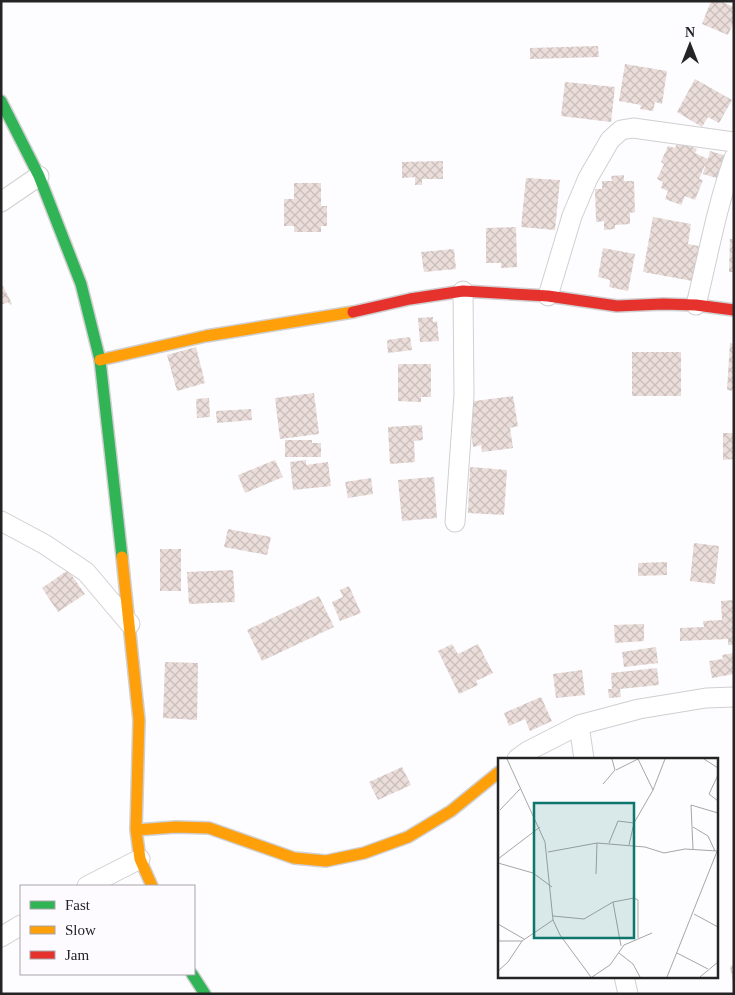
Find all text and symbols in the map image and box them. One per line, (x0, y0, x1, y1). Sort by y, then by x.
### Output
north arrow (665, 20, 715, 70)
text: N (685, 25, 695, 40)
inset map (498, 758, 718, 978)
legend (20, 885, 195, 975)
text: Fast (65, 897, 91, 913)
text: Slow (65, 922, 96, 938)
text: Jam (65, 947, 89, 963)

